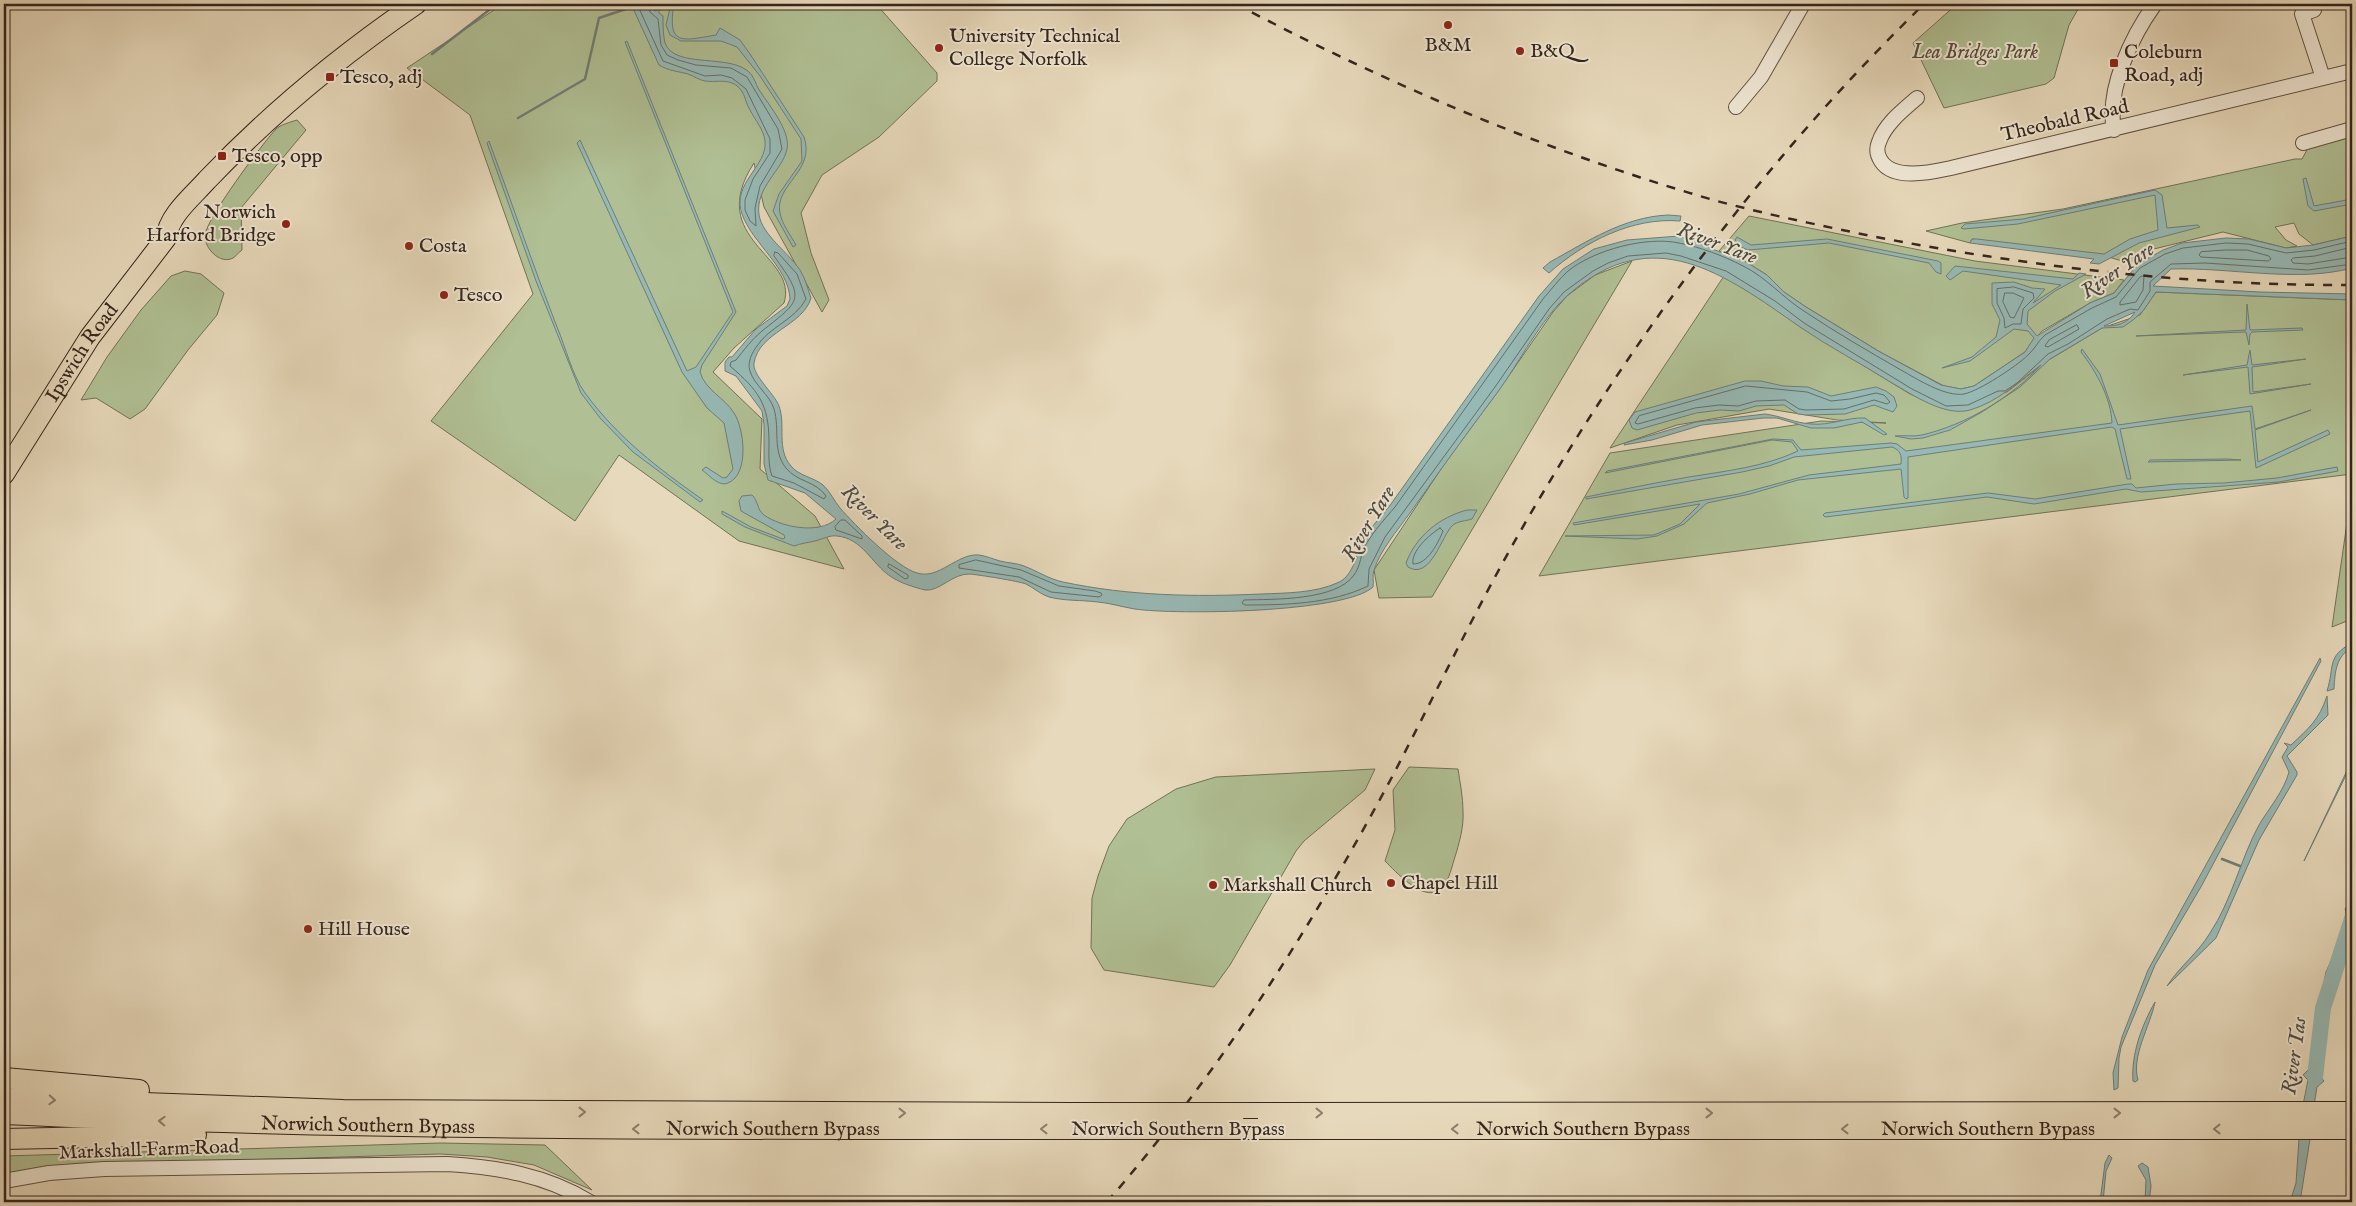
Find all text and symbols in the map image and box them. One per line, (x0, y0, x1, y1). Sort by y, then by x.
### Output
marker: B&M (1442, 19, 1454, 31)
place label: University Technical College Norfolk (949, 24, 1120, 72)
place label: B&M (1424, 33, 1472, 58)
place label: B&Q (1530, 39, 1589, 64)
park label: Lea Bridges Park (1911, 40, 2038, 66)
place label: Coleburn Road, adj (2124, 40, 2203, 88)
marker: University Technical College Norfolk (933, 42, 945, 54)
marker: B&Q (1514, 45, 1526, 57)
marker: Coleburn Road, adj (2108, 57, 2120, 69)
place label: Tesco, adj (340, 65, 422, 90)
marker: Tesco, adj (324, 71, 336, 83)
street label: Theobald Road (1999, 94, 2132, 148)
place label: Tesco, opp (232, 144, 323, 169)
marker: Tesco, opp (216, 150, 228, 162)
place label: Norwich Harford Bridge (146, 200, 276, 248)
water label: River Yare (1673, 216, 1761, 272)
marker: Norwich Harford Bridge (280, 218, 292, 230)
place label: Costa (419, 234, 467, 259)
water label: River Yare (2076, 236, 2160, 306)
marker: Costa (403, 240, 415, 252)
place label: Tesco (454, 283, 503, 308)
marker: Tesco (438, 289, 450, 301)
street label: Ipswich Road (40, 298, 124, 407)
water label: River Yare (835, 479, 913, 557)
water label: River Yare (1336, 481, 1402, 567)
place label: Chapel Hill (1401, 871, 1498, 896)
place label: Markshall Church (1223, 873, 1372, 898)
marker: Chapel Hill (1385, 877, 1397, 889)
marker: Markshall Church (1207, 879, 1219, 891)
place label: Hill House (318, 917, 410, 942)
marker: Hill House (302, 923, 314, 935)
water label: River Tas (2276, 1015, 2314, 1096)
one-way arrow (49, 1094, 57, 1105)
one-way arrow (579, 1107, 587, 1117)
one-way arrow (899, 1108, 907, 1118)
one-way arrow (1316, 1108, 1323, 1118)
one-way arrow (1706, 1108, 1713, 1118)
one-way arrow (2113, 1108, 2121, 1118)
street label: Norwich Southern Bypass (261, 1111, 475, 1140)
one-way arrow (158, 1116, 166, 1126)
street label: Norwich Southern Bypass (666, 1116, 880, 1142)
street label: Norwich Southern Bypass (1071, 1117, 1285, 1142)
street label: Norwich Southern Bypass (1476, 1117, 1690, 1142)
street label: Norwich Southern Bypass (1881, 1117, 2095, 1142)
one-way arrow (632, 1124, 640, 1134)
one-way arrow (1040, 1124, 1048, 1134)
one-way arrow (1451, 1124, 1458, 1134)
one-way arrow (1841, 1124, 1848, 1134)
one-way arrow (2213, 1124, 2221, 1134)
street label: Markshall Farm Road (58, 1134, 240, 1166)

